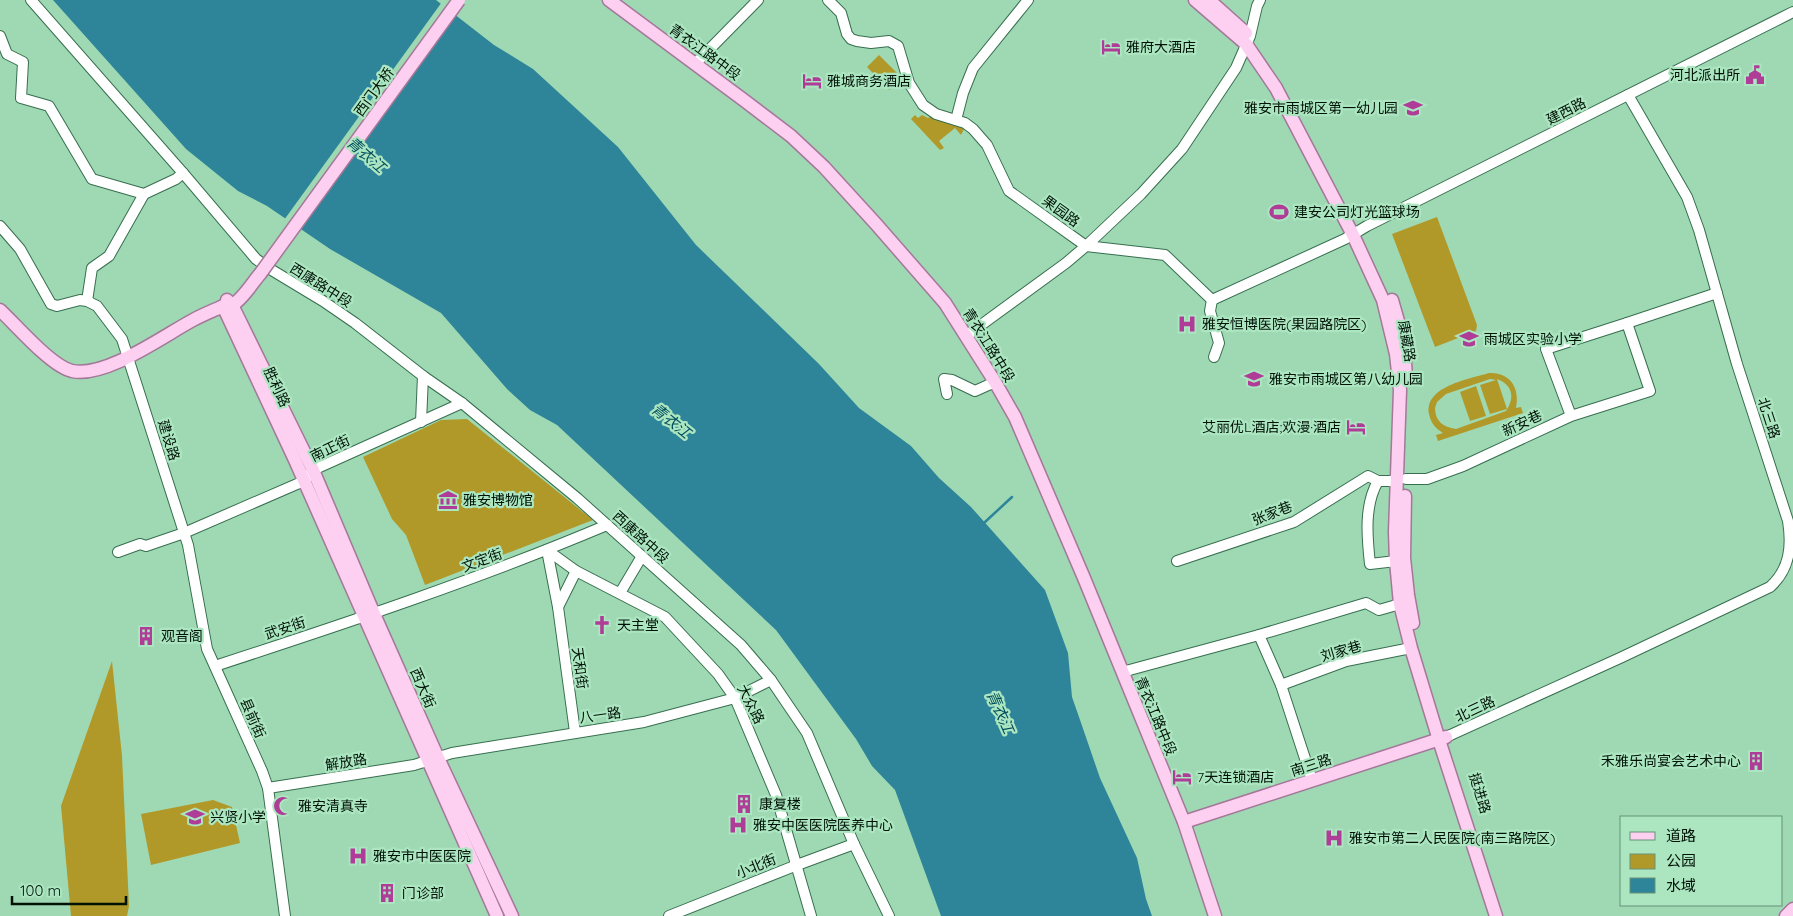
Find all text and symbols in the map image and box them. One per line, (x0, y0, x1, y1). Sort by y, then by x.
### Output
street label: 青衣江路中段 (666, 20, 744, 84)
hotel icon: 雅府大酒店 (1100, 36, 1122, 58)
place label: 雅府大酒店 (1126, 38, 1196, 56)
street label: 西门大桥 (350, 64, 398, 120)
public building icon: 河北派出所 (1744, 64, 1766, 86)
place label: 河北派出所 (1670, 66, 1740, 84)
hotel icon: 雅城商务酒店 (801, 70, 823, 92)
place label: 雅城商务酒店 (827, 72, 911, 90)
street label: 建西路 (1543, 93, 1589, 129)
school or university icon: 雅安市雨城区第一幼儿园 (1402, 97, 1424, 119)
place label: 雅安市雨城区第一幼儿园 (1244, 99, 1398, 117)
water label: 青衣江 (343, 133, 391, 178)
street label: 果园路 (1039, 191, 1083, 231)
sports icon: 建安公司灯光篮球场 (1268, 201, 1290, 223)
place label: 建安公司灯光篮球场 (1294, 203, 1420, 221)
street label: 西康路中段 (287, 259, 355, 311)
street label: 青衣江路中段 (959, 305, 1019, 385)
hospital icon: 雅安恒博医院(果园路院区) (1176, 313, 1198, 335)
place label: 雅安恒博医院(果园路院区) (1202, 315, 1366, 333)
street label: 康藏路 (1394, 319, 1420, 363)
school or university icon: 雨城区实验小学 (1458, 328, 1480, 350)
place label: 雨城区实验小学 (1484, 330, 1582, 348)
street label: 胜利路 (260, 364, 294, 410)
school or university icon: 雅安市雨城区第八幼儿园 (1243, 368, 1265, 390)
place label: 雅安市雨城区第八幼儿园 (1269, 370, 1423, 388)
street label: 北三路 (1754, 395, 1784, 441)
water label: 青衣江 (648, 399, 696, 443)
street label: 新安巷 (1499, 406, 1545, 440)
hotel icon: 艾丽优L酒店;欢漫·酒店 (1345, 416, 1367, 438)
street label: 建设路 (154, 417, 184, 463)
place label: 艾丽优L酒店;欢漫·酒店 (1202, 418, 1341, 436)
street label: 南正街 (307, 431, 353, 465)
museum icon: 雅安博物馆 (437, 489, 459, 511)
place label: 雅安博物馆 (463, 491, 533, 509)
street label: 张家巷 (1249, 497, 1295, 529)
street label: 西康路中段 (609, 507, 673, 567)
street label: 文定街 (459, 544, 505, 576)
street label: 武安街 (262, 613, 308, 643)
church icon: 天主堂 (591, 614, 613, 636)
place label: 天主堂 (617, 616, 659, 634)
building icon: 观音阁 (135, 625, 157, 647)
place label: 观音阁 (161, 627, 203, 645)
street label: 刘家巷 (1318, 637, 1364, 665)
street label: 天和街 (568, 646, 592, 690)
street label: 西大街 (406, 665, 440, 711)
street label: 青衣江路中段 (1131, 674, 1181, 758)
street label: 大众路 (733, 681, 769, 727)
water label: 青衣江 (983, 687, 1019, 738)
street label: 北三路 (1452, 692, 1498, 726)
street label: 县前街 (236, 695, 270, 741)
street label: 八一路 (578, 703, 622, 727)
street label: 解放路 (324, 750, 368, 774)
street label: 南三路 (1288, 750, 1334, 780)
building icon: 禾雅乐尚宴会艺术中心 (1745, 750, 1767, 772)
place label: 禾雅乐尚宴会艺术中心 (1601, 752, 1741, 770)
hotel icon: 7天连锁酒店 (1171, 766, 1193, 788)
place label: 7天连锁酒店 (1197, 768, 1274, 786)
street label: 挺进路 (1465, 770, 1495, 816)
building icon: 康复楼 (733, 793, 755, 815)
mosque icon: 雅安清真寺 (272, 795, 294, 817)
place label: 康复楼 (759, 795, 801, 813)
place label: 雅安清真寺 (298, 797, 368, 815)
school or university icon: 兴贤小学 (184, 806, 206, 828)
place label: 兴贤小学 (210, 808, 266, 826)
hospital icon: 雅安中医医院医养中心 (727, 814, 749, 836)
place label: 雅安中医医院医养中心 (753, 816, 893, 834)
legend (1620, 816, 1783, 906)
text: 道路 (1666, 826, 1696, 845)
hospital icon: 雅安市第二人民医院(南三路院区) (1323, 827, 1345, 849)
place label: 雅安市第二人民医院(南三路院区) (1349, 829, 1555, 847)
hospital icon: 雅安市中医医院 (347, 845, 369, 867)
place label: 雅安市中医医院 (373, 847, 471, 865)
street label: 小北街 (733, 850, 779, 882)
text: 公园 (1666, 851, 1696, 870)
scale bar (12, 874, 126, 906)
text: 水域 (1666, 876, 1696, 895)
text: 100 m (20, 881, 61, 900)
building icon: 门诊部 (376, 882, 398, 904)
place label: 门诊部 (402, 884, 444, 902)

